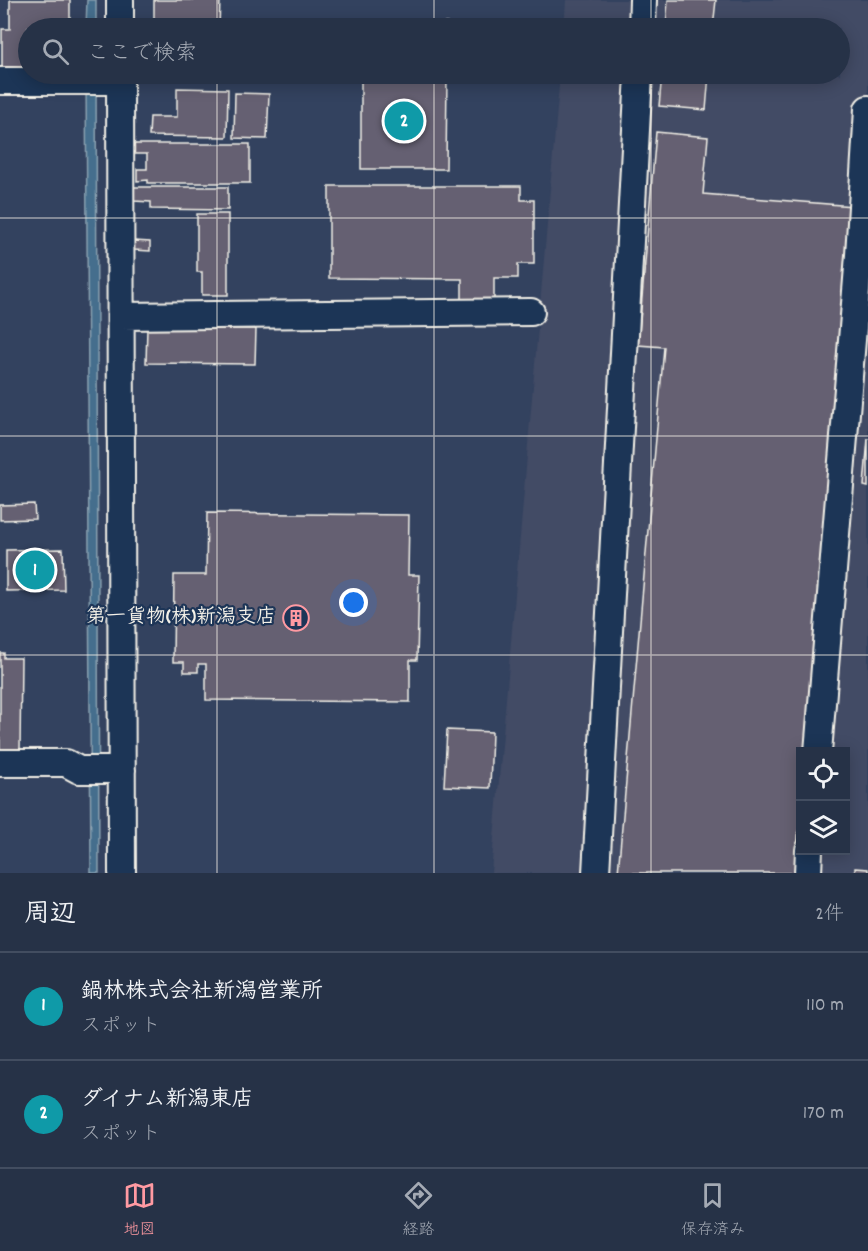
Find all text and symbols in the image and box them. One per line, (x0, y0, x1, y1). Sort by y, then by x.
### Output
search box (18, 18, 850, 84)
icon: search (39, 35, 72, 68)
text: ここで検索 (87, 39, 197, 70)
pin: 2 (384, 98, 424, 144)
pin: 1 (15, 548, 54, 592)
your location (339, 588, 368, 617)
building icon: 第一貨物(株)新潟支店 (281, 603, 311, 633)
place label: 第一貨物(株)新潟支店 (86, 604, 276, 632)
map controls (796, 747, 850, 855)
button: locate (796, 747, 850, 801)
button: layers (796, 801, 850, 855)
text: 周辺 (24, 897, 76, 934)
text: 2件 (815, 901, 844, 929)
text: 鍋林株式会社新潟営業所 (81, 977, 323, 1008)
text: 1 (41, 992, 46, 1020)
text: 110 m (806, 992, 844, 1020)
text: スポット (81, 1013, 161, 1041)
text: ダイナム新潟東店 (81, 1085, 253, 1116)
text: 2 (39, 1100, 48, 1128)
text: 170 m (803, 1100, 844, 1128)
text: スポット (81, 1121, 161, 1149)
tab: 地図 (123, 1179, 156, 1242)
tab: 経路 (402, 1179, 435, 1242)
tab: 保存済み (681, 1179, 745, 1242)

